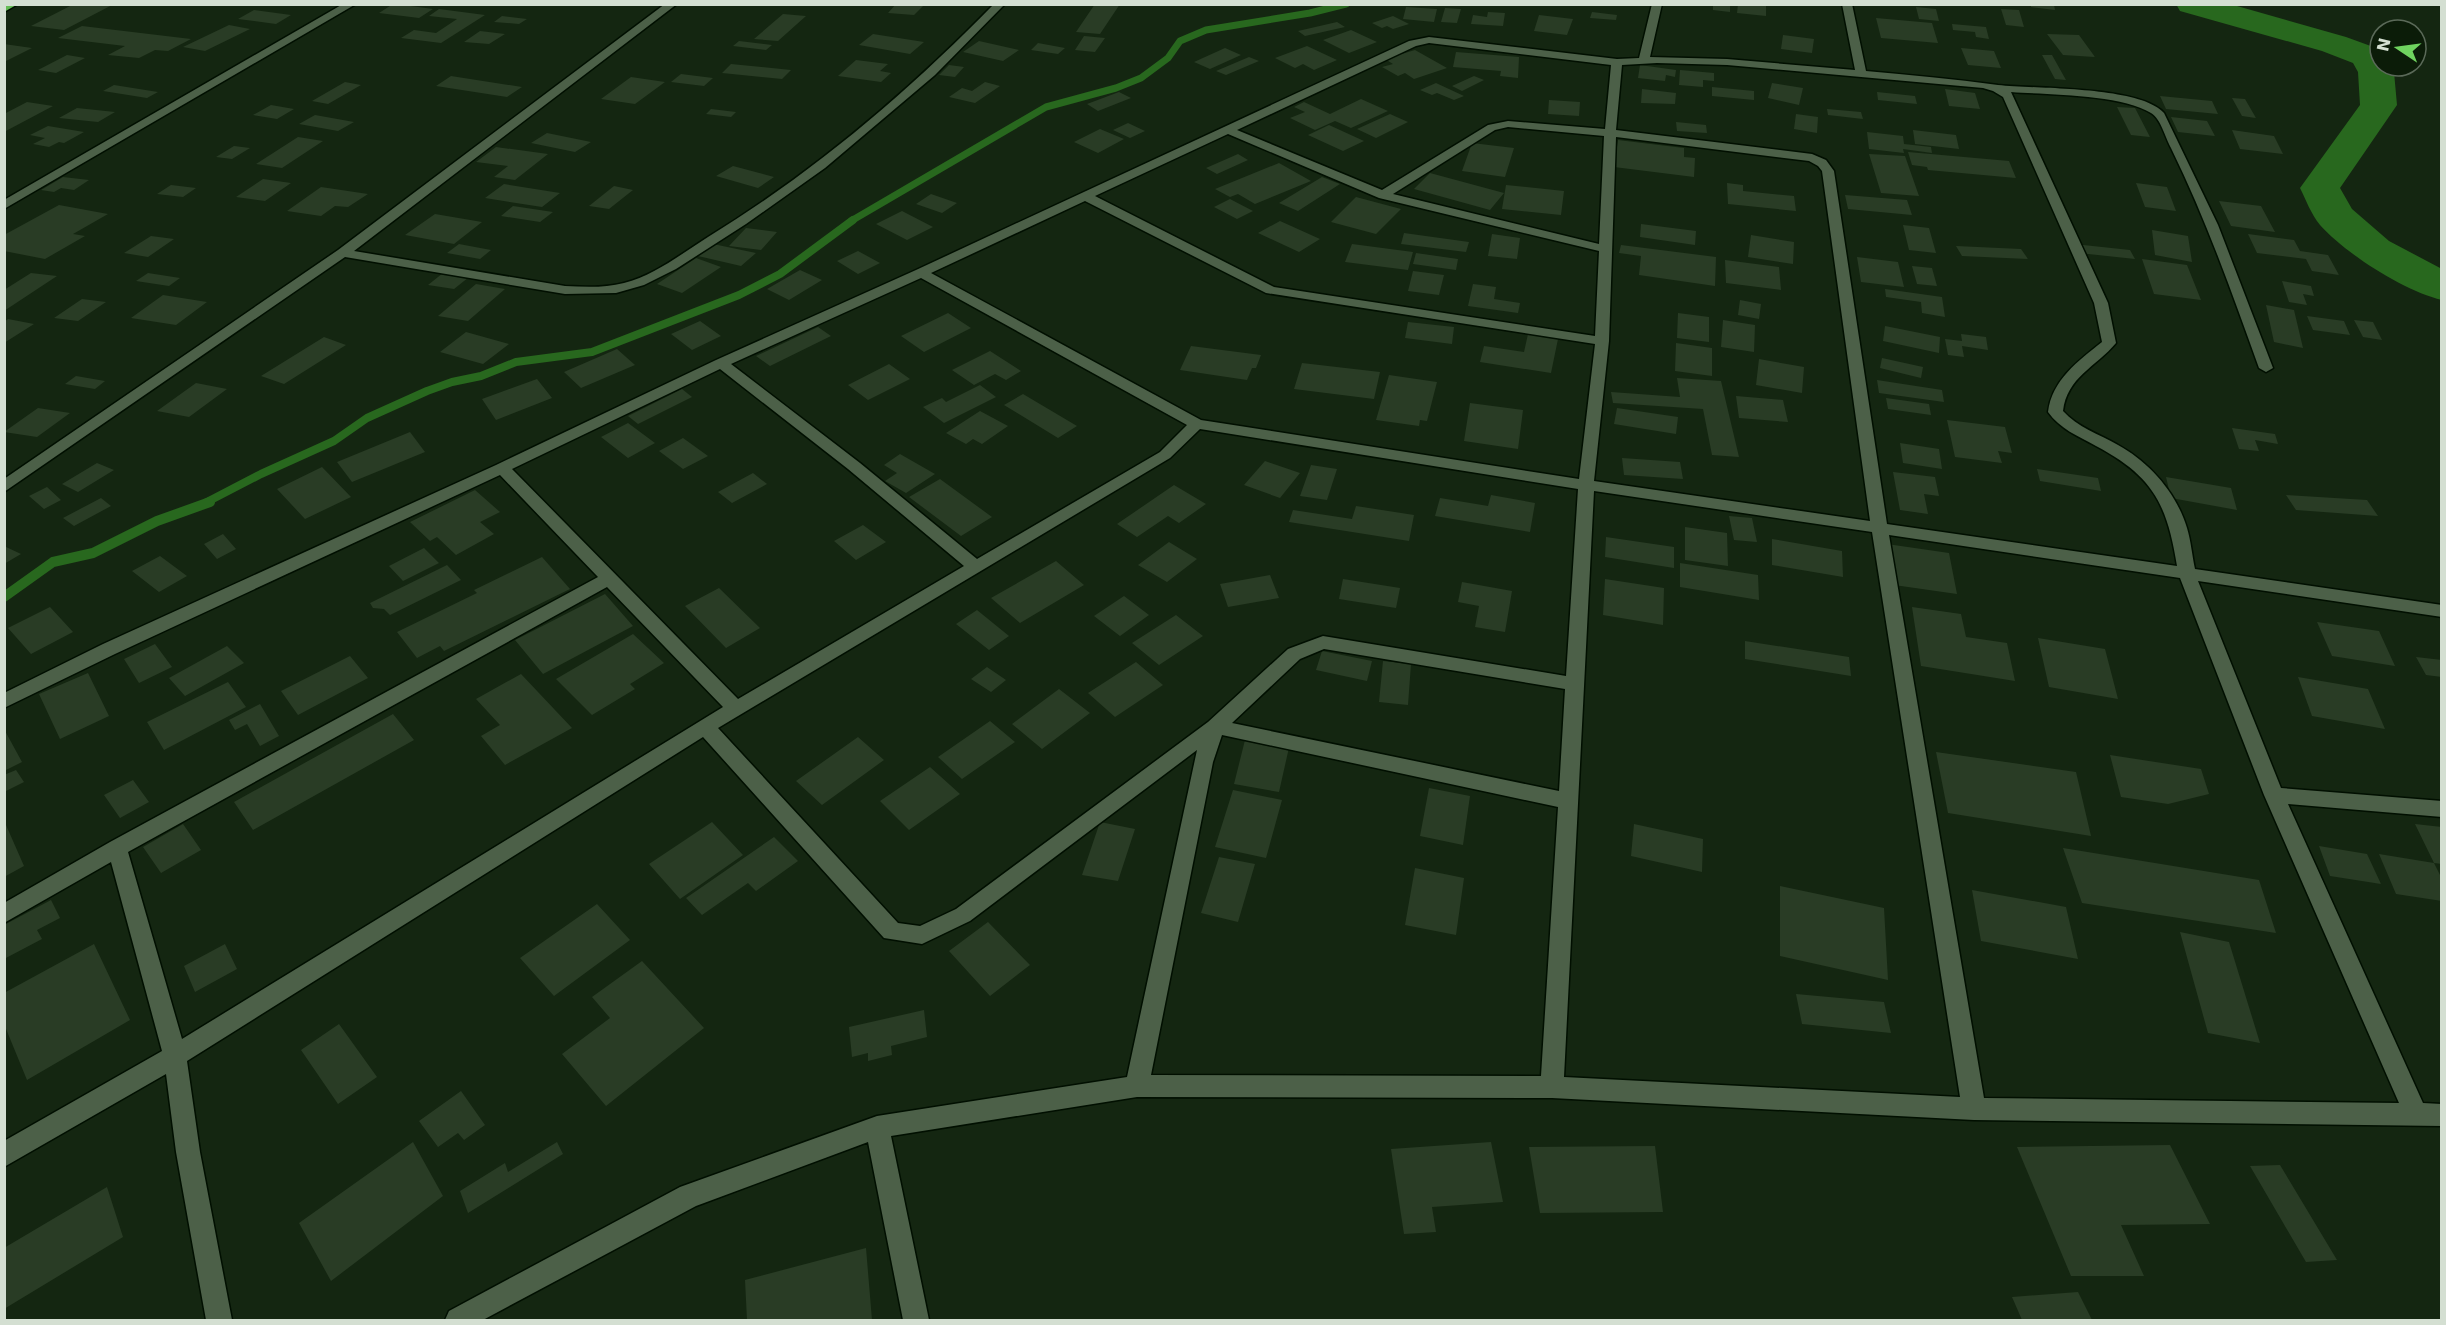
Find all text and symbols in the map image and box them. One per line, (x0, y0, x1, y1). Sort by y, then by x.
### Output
north arrow (2368, 18, 2428, 78)
text: N (2373, 36, 2395, 53)

